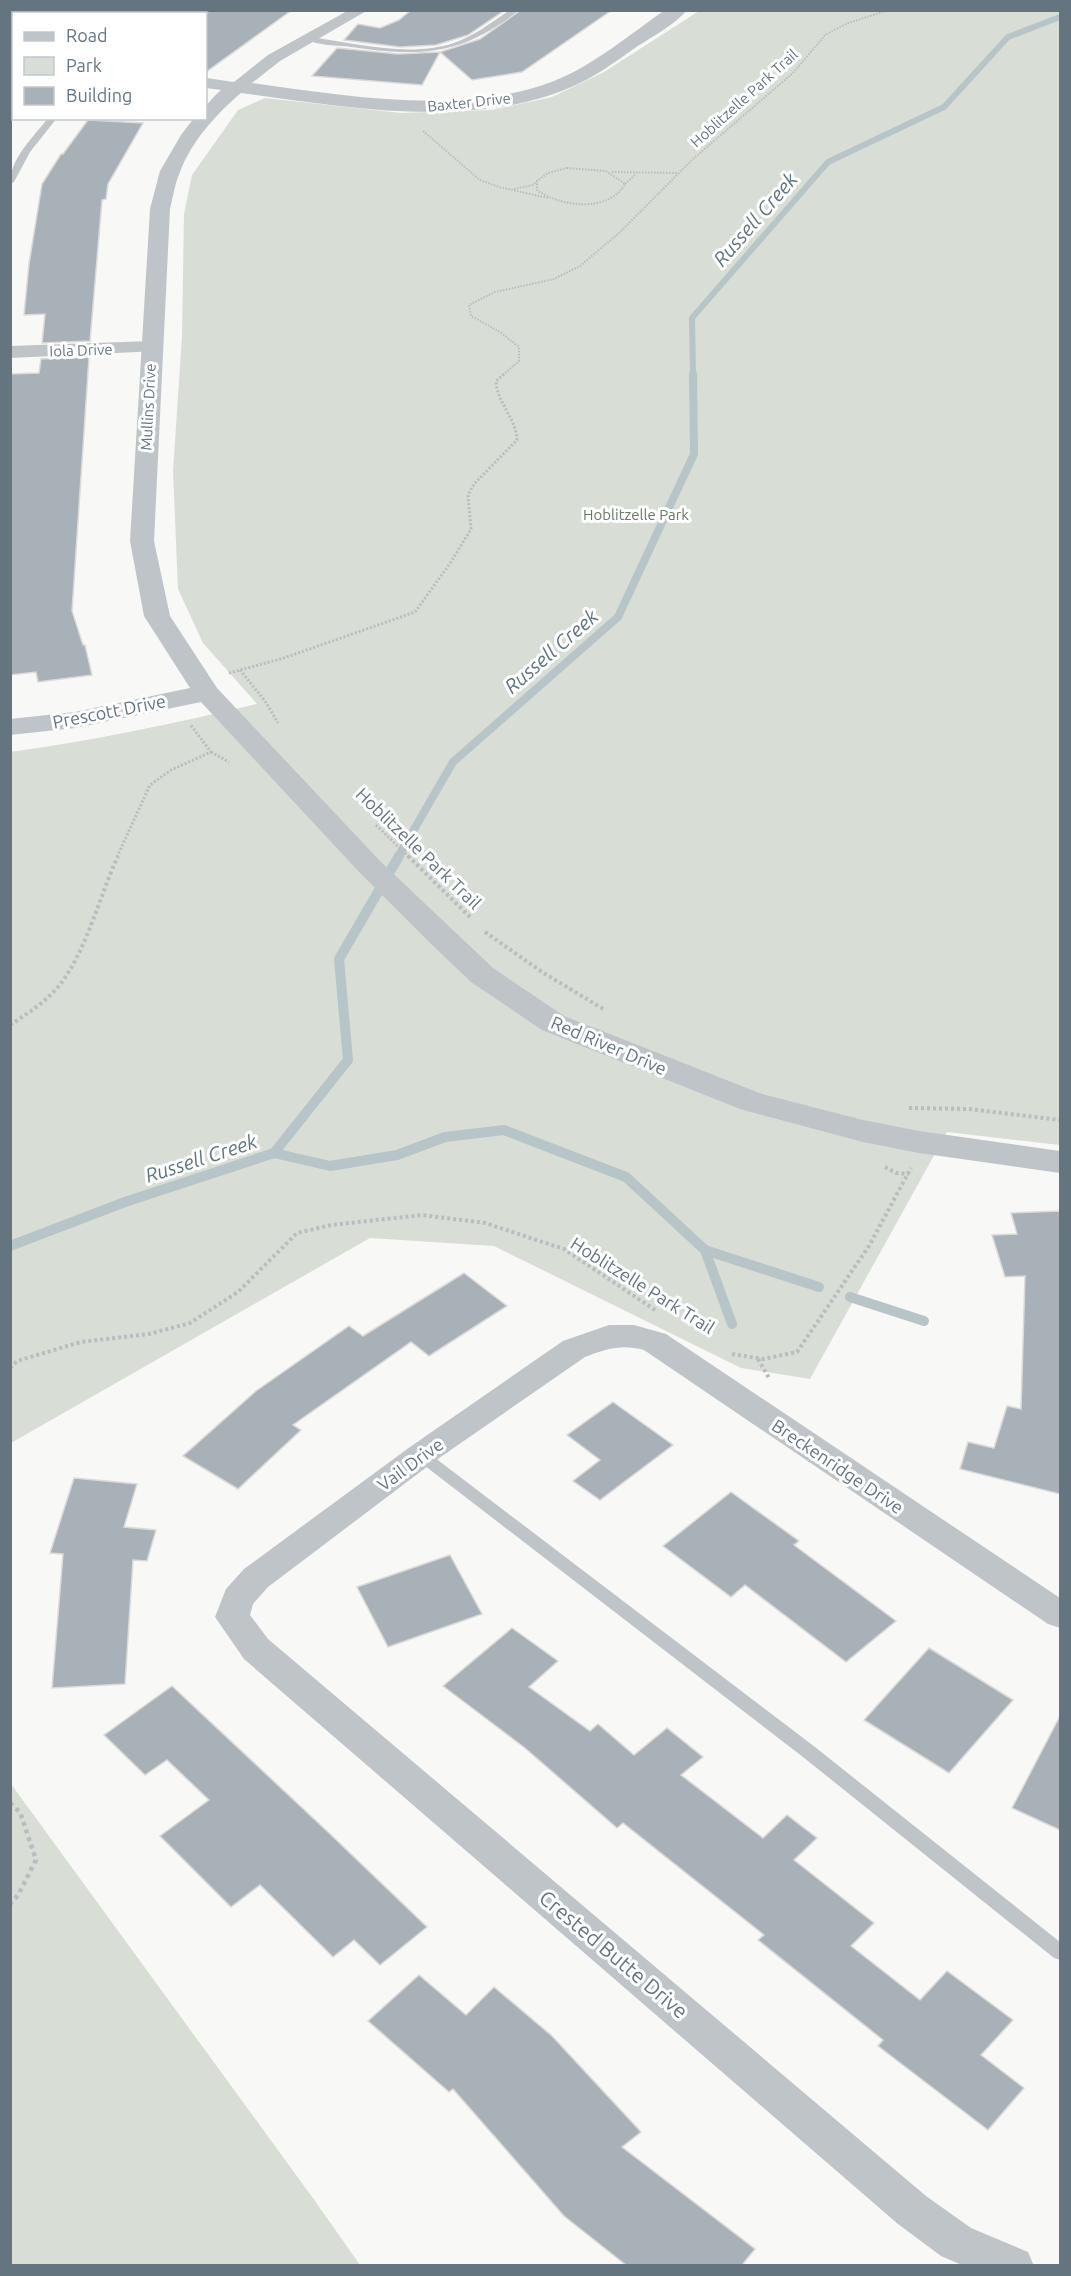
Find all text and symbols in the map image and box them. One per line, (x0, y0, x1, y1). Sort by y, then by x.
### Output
legend (12, 12, 207, 120)
text: Road (66, 25, 108, 45)
street label: Hoblitzelle Park Trail (687, 45, 801, 151)
text: Park (66, 55, 102, 75)
text: Building (66, 85, 132, 105)
street label: Baxter Drive (427, 89, 511, 115)
water label: Russell Creek (708, 167, 802, 270)
street label: Iola Drive (49, 340, 113, 360)
street label: Mullins Drive (137, 363, 159, 451)
park label: Hoblitzelle Park (583, 506, 689, 523)
water label: Russell Creek (500, 604, 603, 698)
street label: Prescott Drive (51, 690, 167, 732)
street label: Hoblitzelle Park Trail (352, 783, 486, 913)
street label: Red River Drive (548, 1012, 670, 1078)
water label: Russell Creek (142, 1129, 261, 1187)
street label: Hoblitzelle Park Trail (567, 1233, 719, 1338)
street label: Breckenridge Drive (768, 1415, 908, 1517)
street label: Vail Drive (373, 1434, 447, 1494)
street label: Crested Butte Drive (535, 1885, 693, 2023)

